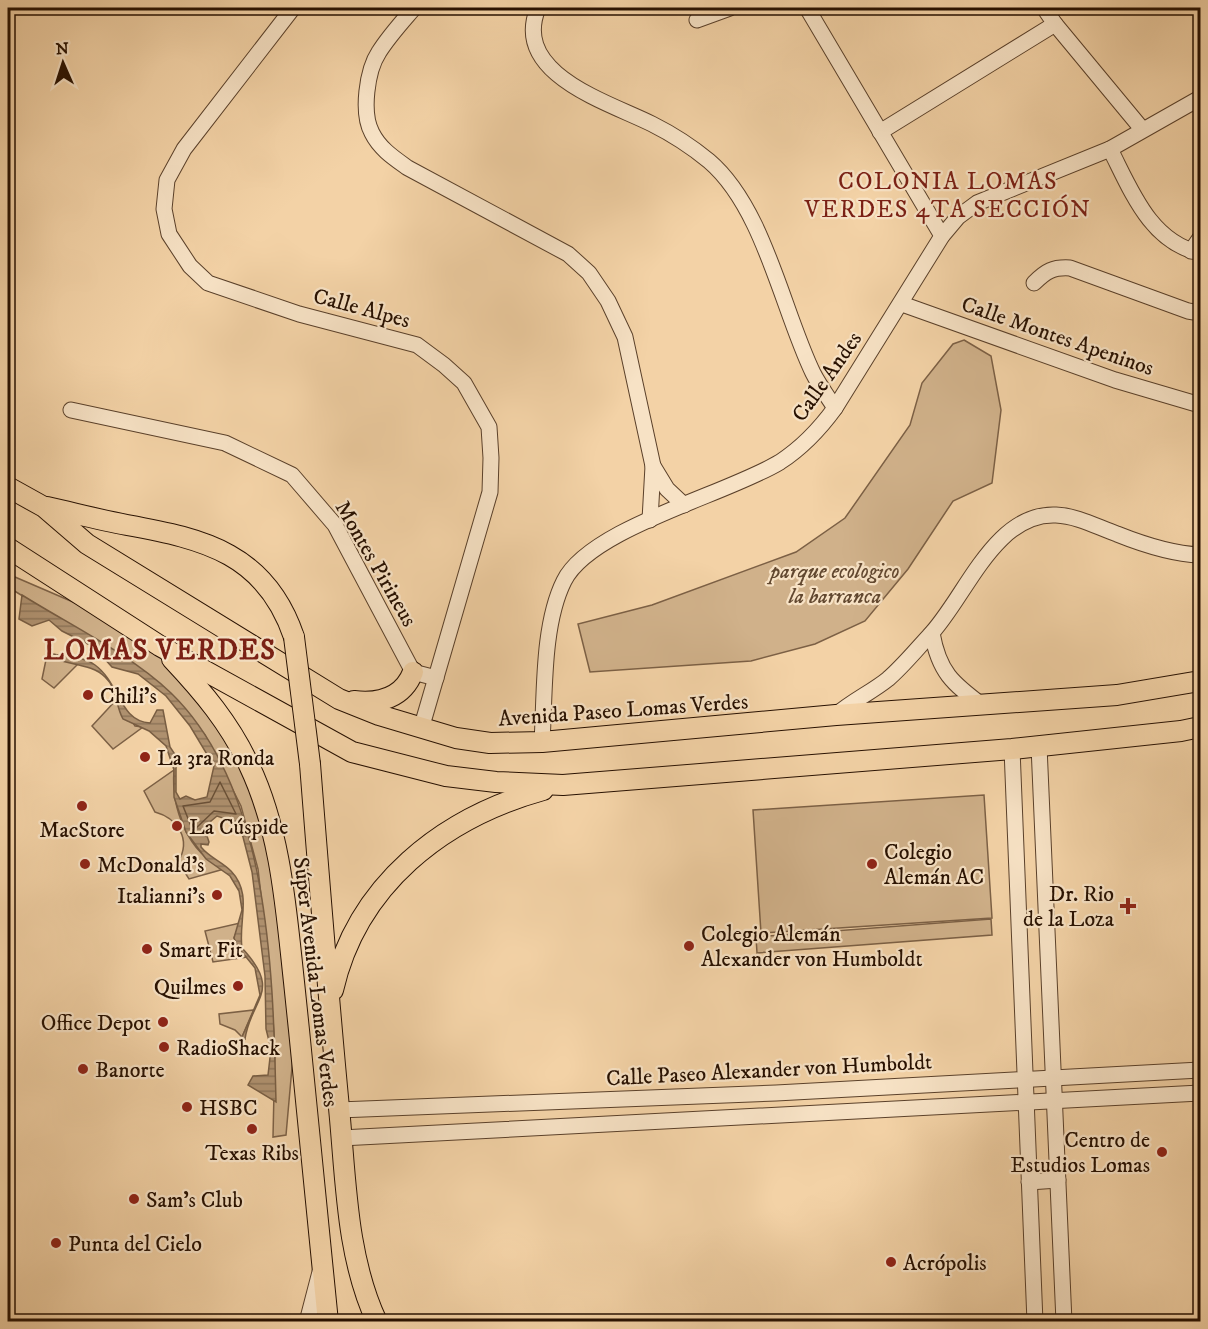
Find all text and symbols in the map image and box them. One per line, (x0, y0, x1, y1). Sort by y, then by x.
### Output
north arrow (33, 33, 93, 93)
text: N (55, 39, 69, 59)
district label: COLONIA LOMAS VERDES 4TA SECCIÓN (804, 167, 1091, 225)
street label: Calle Alpes (310, 283, 413, 334)
street label: Calle Montes Apeninos (958, 291, 1157, 382)
street label: Calle Andes (786, 327, 868, 427)
street label: Montes Pirineus (329, 496, 423, 632)
park label: parque ecologico la barranca (767, 558, 899, 610)
district label: LOMAS VERDES (43, 633, 277, 668)
place label: Chili's (100, 683, 157, 710)
marker: Chili's (81, 688, 95, 702)
street label: Avenida Paseo Lomas Verdes (497, 688, 749, 733)
place label: La 3ra Ronda (157, 745, 275, 772)
marker: La 3ra Ronda (138, 750, 152, 764)
marker: MacStore (75, 799, 89, 813)
place label: La Cúspide (189, 814, 288, 841)
place label: MacStore (39, 817, 125, 844)
marker: La Cúspide (170, 819, 184, 833)
place label: Colegio Alemán AC (884, 839, 984, 891)
place label: McDonald's (97, 852, 204, 879)
street label: Súper Avenida Lomas Verdes (287, 856, 344, 1109)
marker: McDonald's (78, 857, 92, 871)
marker: Colegio Alemán AC (865, 857, 879, 871)
place label: Dr. Rio de la Loza (1023, 881, 1115, 933)
place label: Italianni's (117, 883, 205, 910)
marker: Italianni's (210, 888, 224, 902)
marker: Dr. Rio de la Loza (1119, 897, 1137, 915)
place label: Colegio Alemán Alexander von Humboldt (701, 921, 922, 973)
place label: Smart Fit (159, 937, 242, 964)
marker: Colegio Alemán Alexander von Humboldt (682, 939, 696, 953)
marker: Smart Fit (140, 942, 154, 956)
place label: Quilmes (154, 974, 226, 1001)
marker: Quilmes (231, 979, 245, 993)
place label: Office Depot (41, 1010, 151, 1037)
marker: Office Depot (156, 1015, 170, 1029)
place label: RadioShack (176, 1035, 280, 1062)
marker: RadioShack (157, 1040, 171, 1054)
street label: Calle Paseo Alexander von Humboldt (605, 1048, 933, 1093)
place label: Banorte (95, 1057, 165, 1084)
marker: Banorte (76, 1062, 90, 1076)
place label: HSBC (199, 1095, 258, 1122)
marker: HSBC (180, 1100, 194, 1114)
marker: Texas Ribs (245, 1122, 259, 1136)
place label: Centro de Estudios Lomas (1010, 1127, 1150, 1179)
place label: Texas Ribs (205, 1140, 299, 1167)
marker: Centro de Estudios Lomas (1155, 1145, 1169, 1159)
place label: Sam's Club (146, 1187, 243, 1214)
marker: Sam's Club (127, 1192, 141, 1206)
place label: Punta del Cielo (68, 1231, 202, 1258)
marker: Punta del Cielo (49, 1236, 63, 1250)
place label: Acrópolis (903, 1250, 987, 1277)
marker: Acrópolis (884, 1255, 898, 1269)

